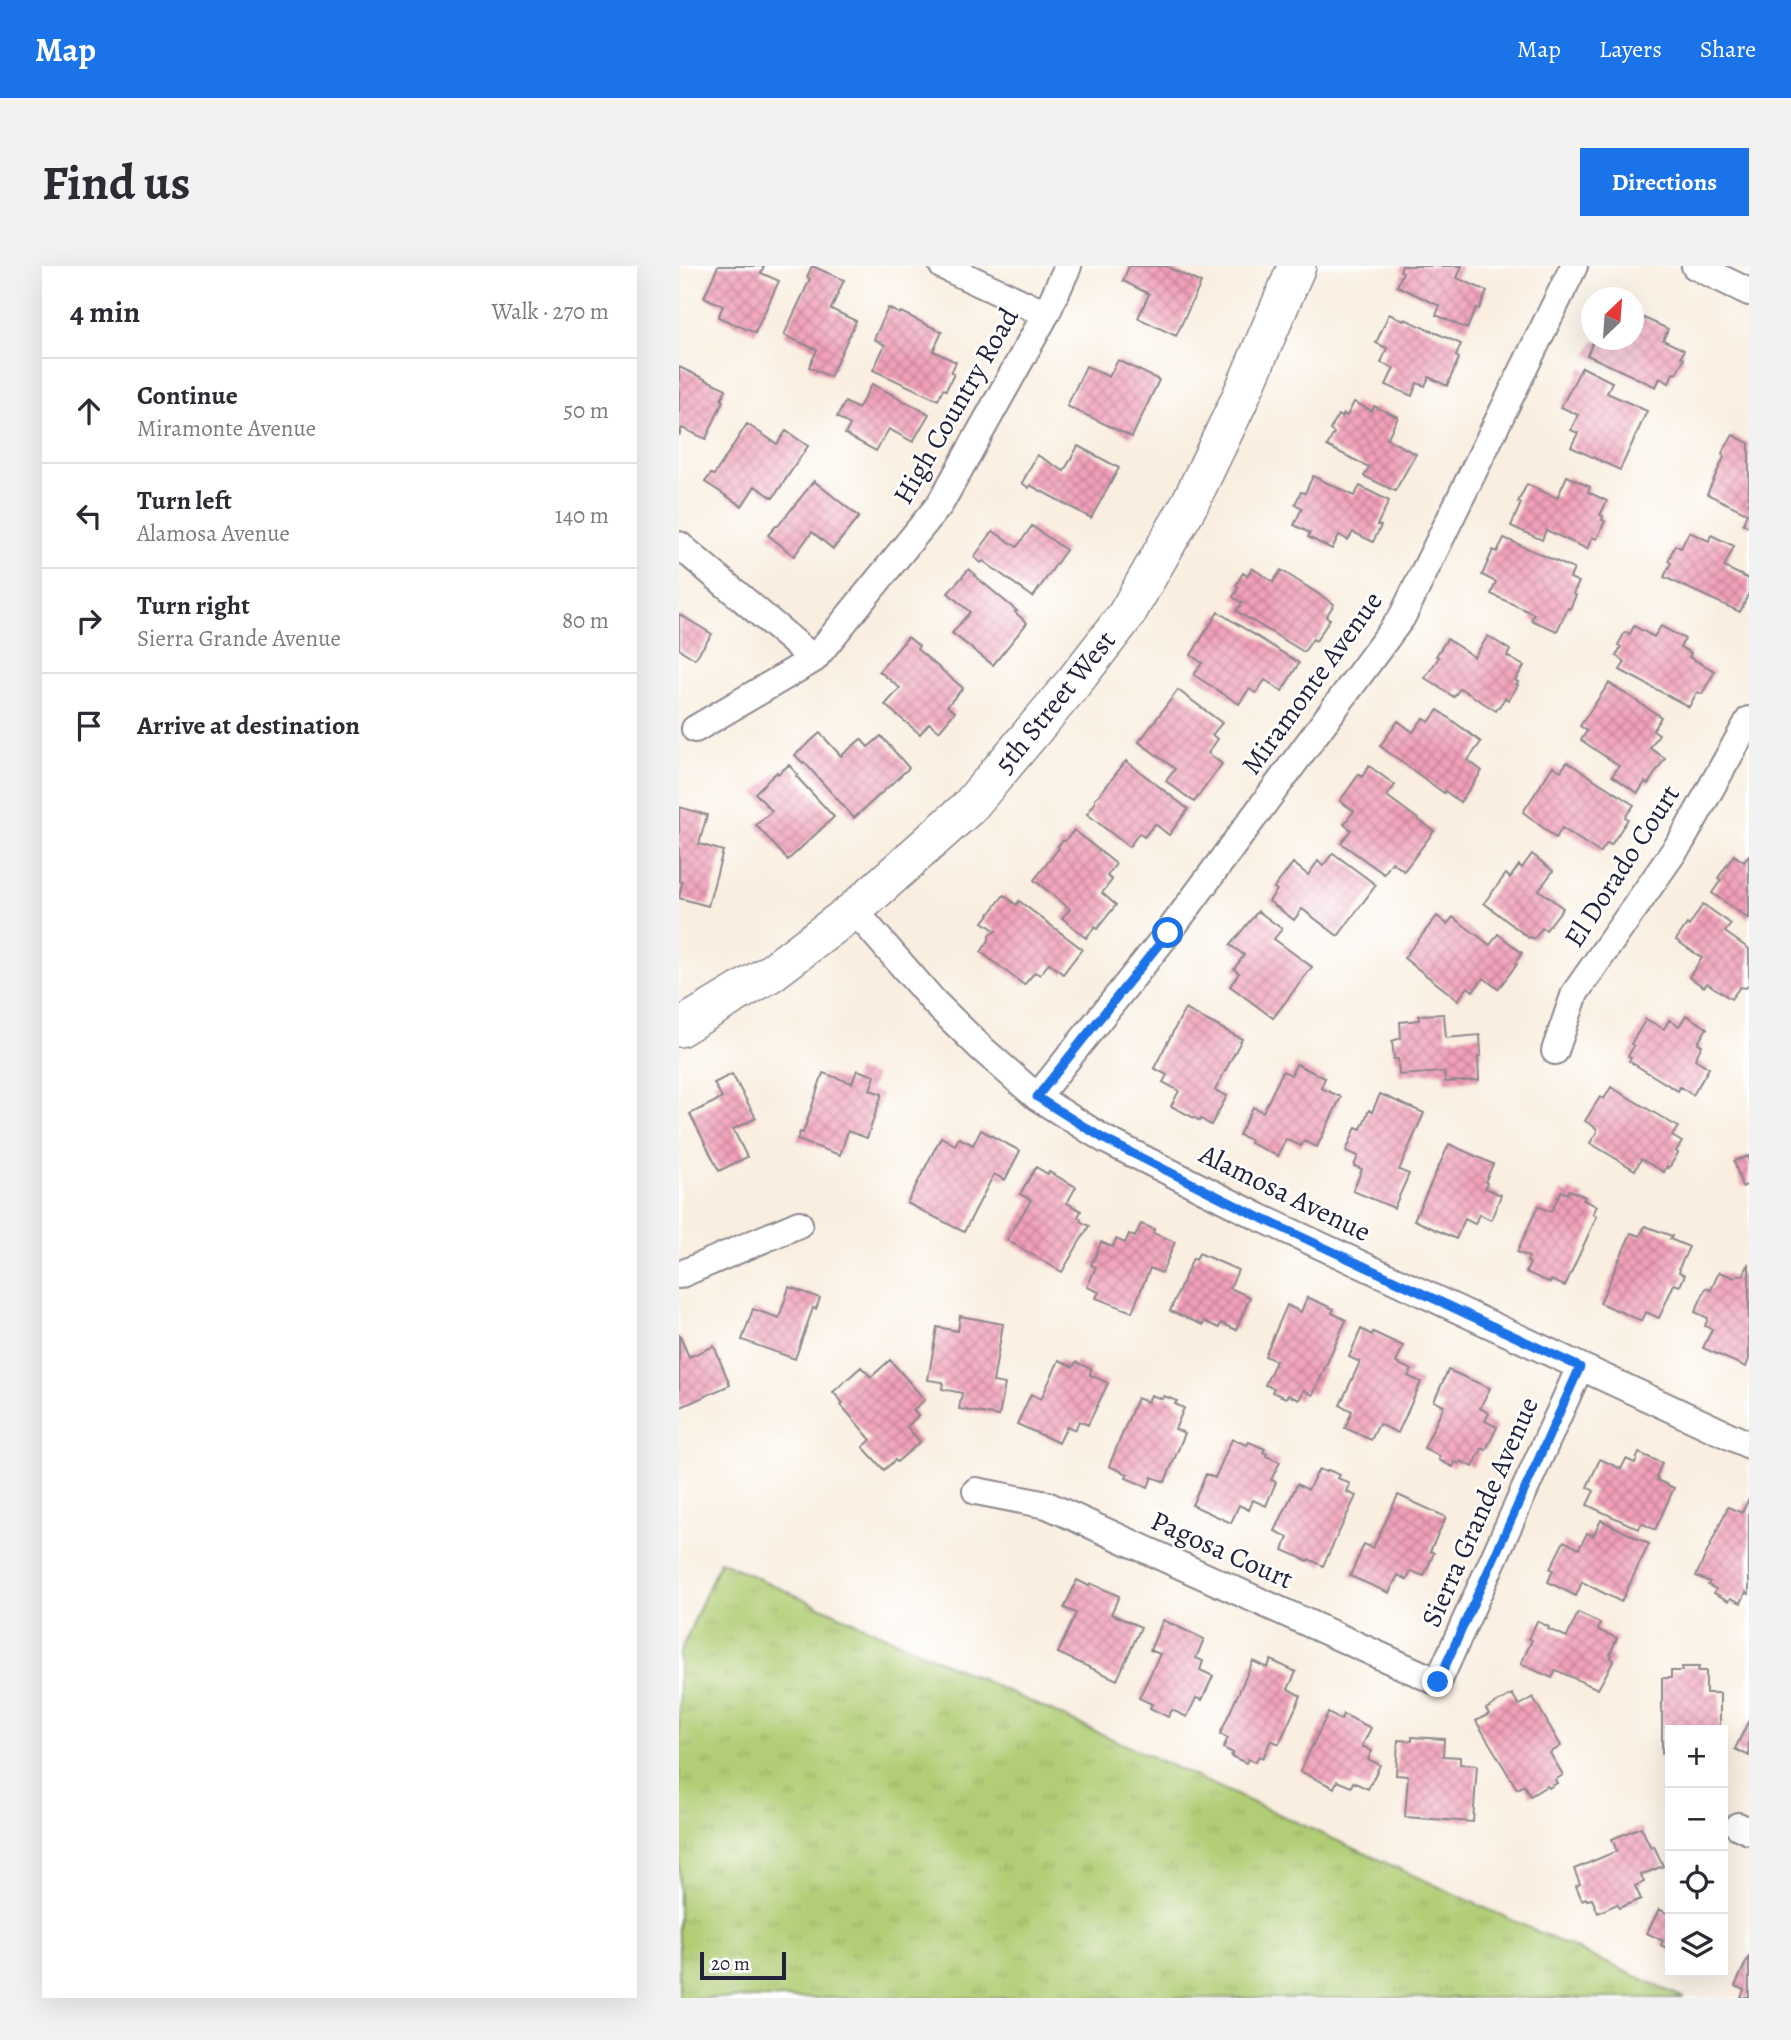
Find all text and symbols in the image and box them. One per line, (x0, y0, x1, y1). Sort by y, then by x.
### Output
text: Map (35, 27, 96, 72)
text: Map (1517, 33, 1561, 65)
text: Layers (1599, 33, 1662, 65)
text: Share (1700, 33, 1756, 65)
button: Directions (1580, 148, 1749, 216)
text: Find us (42, 149, 190, 216)
north arrow (1581, 287, 1644, 350)
text: 4 min (70, 292, 140, 332)
text: Walk · 270 m (491, 296, 609, 327)
street label: High Country Road (884, 300, 1028, 511)
text: Continue (137, 378, 238, 413)
icon: ahead (70, 392, 108, 430)
text: 50 m (563, 395, 609, 426)
text: Miramonte Avenue (137, 413, 316, 444)
text: Turn left (137, 483, 232, 518)
icon: left (70, 497, 108, 535)
text: 140 m (555, 500, 609, 531)
text: Alamosa Avenue (137, 518, 290, 549)
street label: Miramonte Avenue (1233, 584, 1391, 782)
text: Turn right (137, 588, 250, 623)
icon: right (70, 602, 108, 640)
text: 80 m (562, 605, 609, 636)
text: Sierra Grande Avenue (137, 623, 341, 654)
street label: 5th Street West (986, 623, 1124, 781)
icon: arrive (70, 707, 108, 745)
text: Arrive at destination (137, 708, 360, 743)
street label: El Dorado Court (1555, 777, 1689, 955)
route start (1152, 917, 1183, 948)
street label: Alamosa Avenue (1192, 1135, 1377, 1251)
street label: Sierra Grande Avenue (1412, 1391, 1548, 1633)
street label: Pagosa Court (1145, 1502, 1299, 1598)
route end (1422, 1666, 1453, 1697)
map controls (1665, 1725, 1728, 1977)
button: + (1665, 1725, 1728, 1788)
button: − (1665, 1788, 1728, 1851)
button: locate (1665, 1851, 1728, 1914)
button: layers (1665, 1914, 1728, 1977)
scale bar (700, 1949, 786, 1981)
text: 20 m (711, 1951, 750, 1977)

